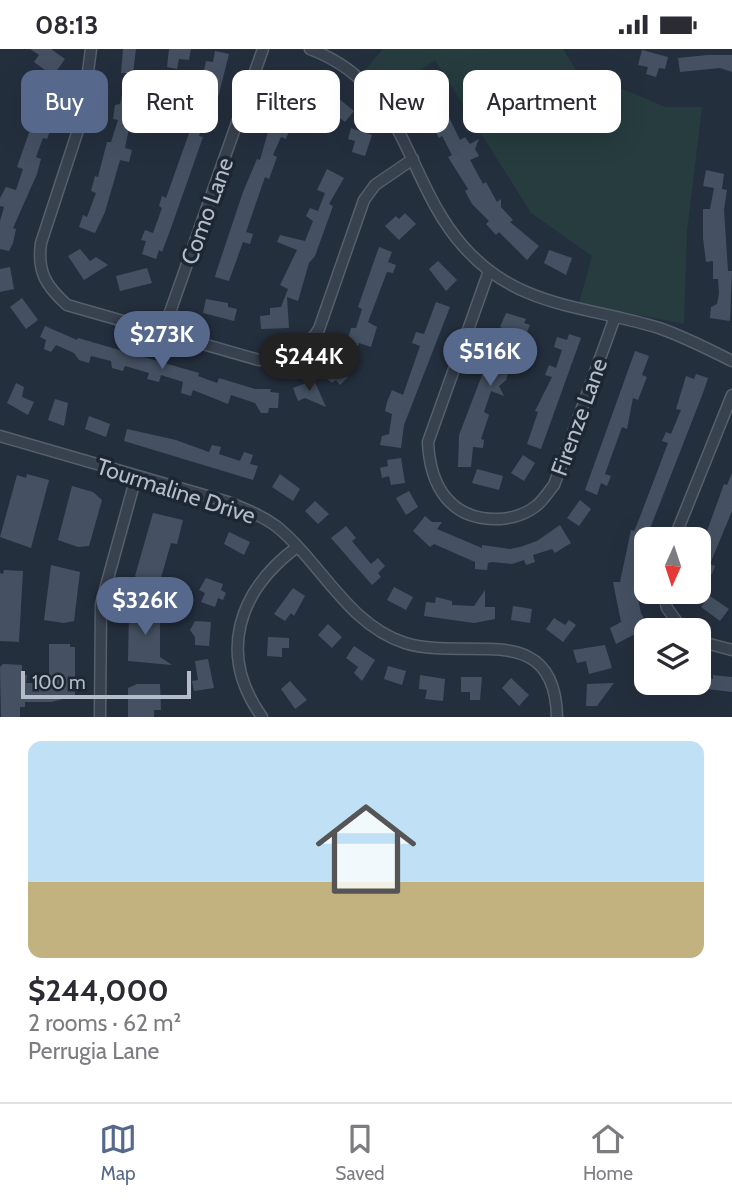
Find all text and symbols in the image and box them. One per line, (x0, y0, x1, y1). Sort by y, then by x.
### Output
text: 08:13 (35, 9, 98, 41)
chip: Buy (21, 70, 108, 133)
chip: Rent (122, 70, 218, 133)
chip: Filters (232, 70, 340, 133)
chip: New (354, 70, 449, 133)
chip: Apartment (463, 70, 621, 133)
street label: Como Lane (175, 154, 239, 268)
pin: $273K (113, 311, 211, 371)
text: $273K (130, 320, 194, 348)
pin: $516K (441, 329, 539, 388)
pin: $244K (260, 333, 358, 393)
text: $516K (459, 337, 521, 365)
text: $244K (275, 342, 343, 370)
street label: Firenze Lane (545, 354, 613, 480)
street label: Tourmaline Drive (93, 452, 259, 530)
north arrow (634, 527, 710, 604)
map controls (634, 527, 711, 695)
pin: $326K (96, 577, 194, 637)
text: $326K (112, 586, 178, 614)
button: layers (634, 618, 711, 695)
scale bar (21, 668, 191, 700)
text: 100 m (32, 671, 86, 694)
icon: home (303, 786, 429, 912)
text: $244,000 (28, 972, 169, 1009)
text: 2 rooms · 62 m² (28, 1009, 181, 1037)
text: Perrugia Lane (28, 1037, 159, 1065)
tab: Map (99, 1120, 137, 1185)
tab: Saved (335, 1120, 385, 1185)
tab: Home (583, 1120, 633, 1185)

